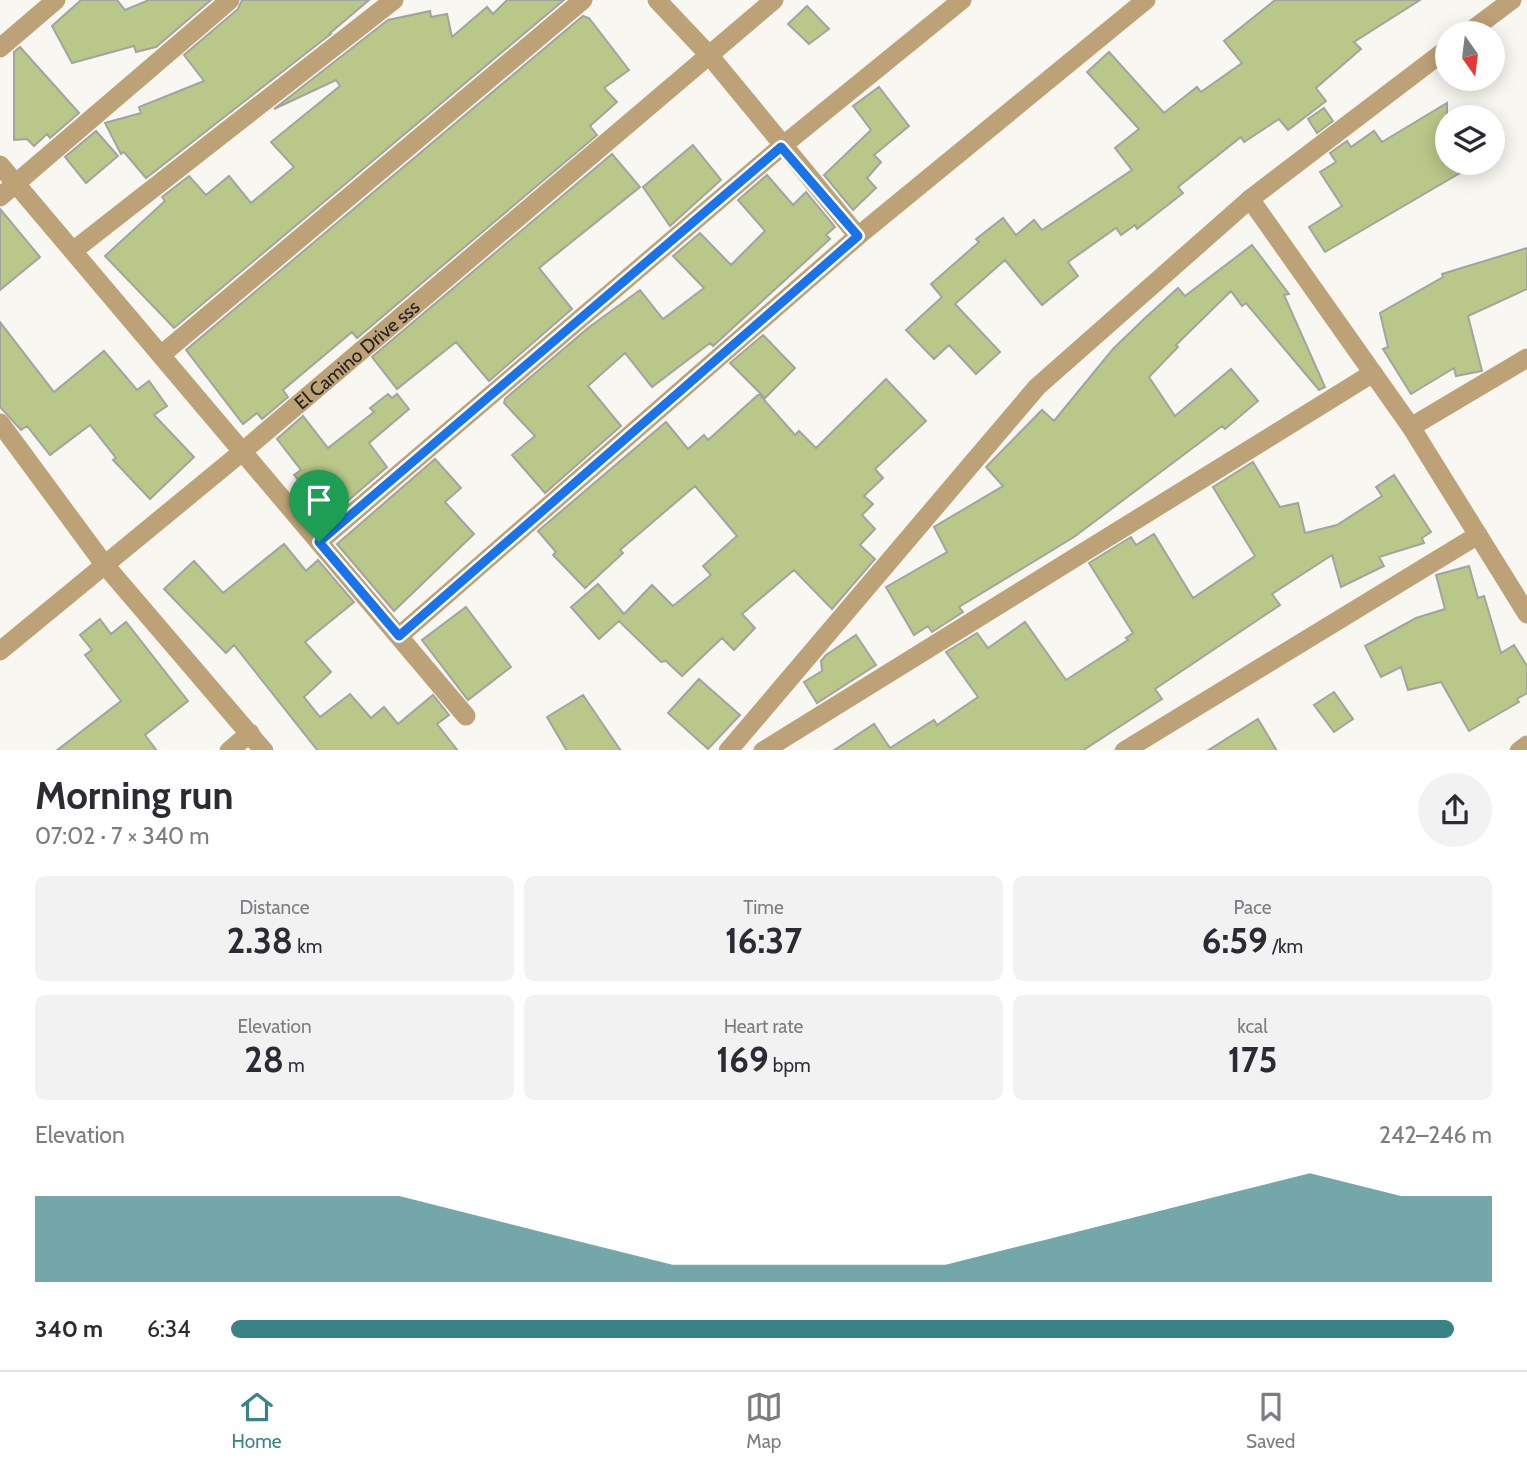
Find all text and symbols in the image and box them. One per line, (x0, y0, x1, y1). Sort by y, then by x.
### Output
north arrow (1435, 21, 1505, 91)
map controls (1435, 21, 1505, 175)
button: layers (1435, 105, 1505, 175)
street label: El Camino Drive sss (290, 295, 424, 414)
pin (289, 470, 349, 542)
icon: arrive (300, 481, 338, 519)
text: Morning run (35, 772, 234, 819)
button: share (1418, 773, 1492, 847)
text: 07:02 · 7 × 340 m (35, 822, 209, 850)
text: Distance (240, 896, 309, 919)
text: Time (743, 896, 784, 919)
text: Pace (1234, 896, 1271, 919)
text: 2.38 (227, 919, 293, 962)
text: 16:37 (725, 919, 802, 962)
text: 6:59 (1202, 919, 1268, 962)
text: km (293, 935, 322, 958)
text: /km (1268, 935, 1303, 958)
text: Elevation (237, 1015, 312, 1038)
text: Heart rate (724, 1015, 803, 1038)
text: kcal (1237, 1015, 1268, 1038)
text: 28 (244, 1038, 284, 1081)
text: 169 (716, 1038, 769, 1081)
text: 175 (1228, 1038, 1277, 1081)
text: m (284, 1054, 305, 1077)
text: bpm (769, 1054, 811, 1077)
text: Elevation (35, 1121, 125, 1149)
text: 242–246 m (1379, 1121, 1492, 1149)
text: 340 m (35, 1315, 103, 1343)
text: 6:34 (147, 1315, 191, 1343)
tab: Home (232, 1388, 282, 1453)
tab: Map (745, 1388, 783, 1453)
tab: Saved (1246, 1388, 1295, 1453)

